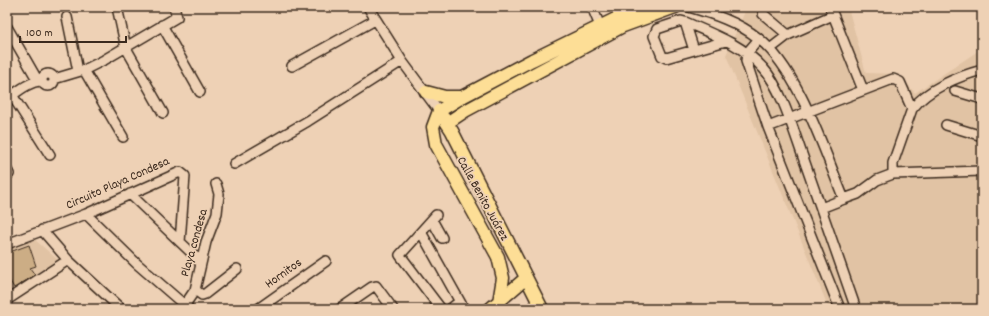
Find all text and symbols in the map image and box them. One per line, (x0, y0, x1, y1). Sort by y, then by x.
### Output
scale bar (20, 18, 126, 44)
text: 100 m (26, 25, 53, 42)
street label: Circuito Playa Condesa (63, 152, 174, 215)
street label: Calle Benito Juárez (451, 153, 513, 245)
street label: Playa condesa (176, 206, 214, 279)
street label: Hornitos (262, 254, 306, 294)

